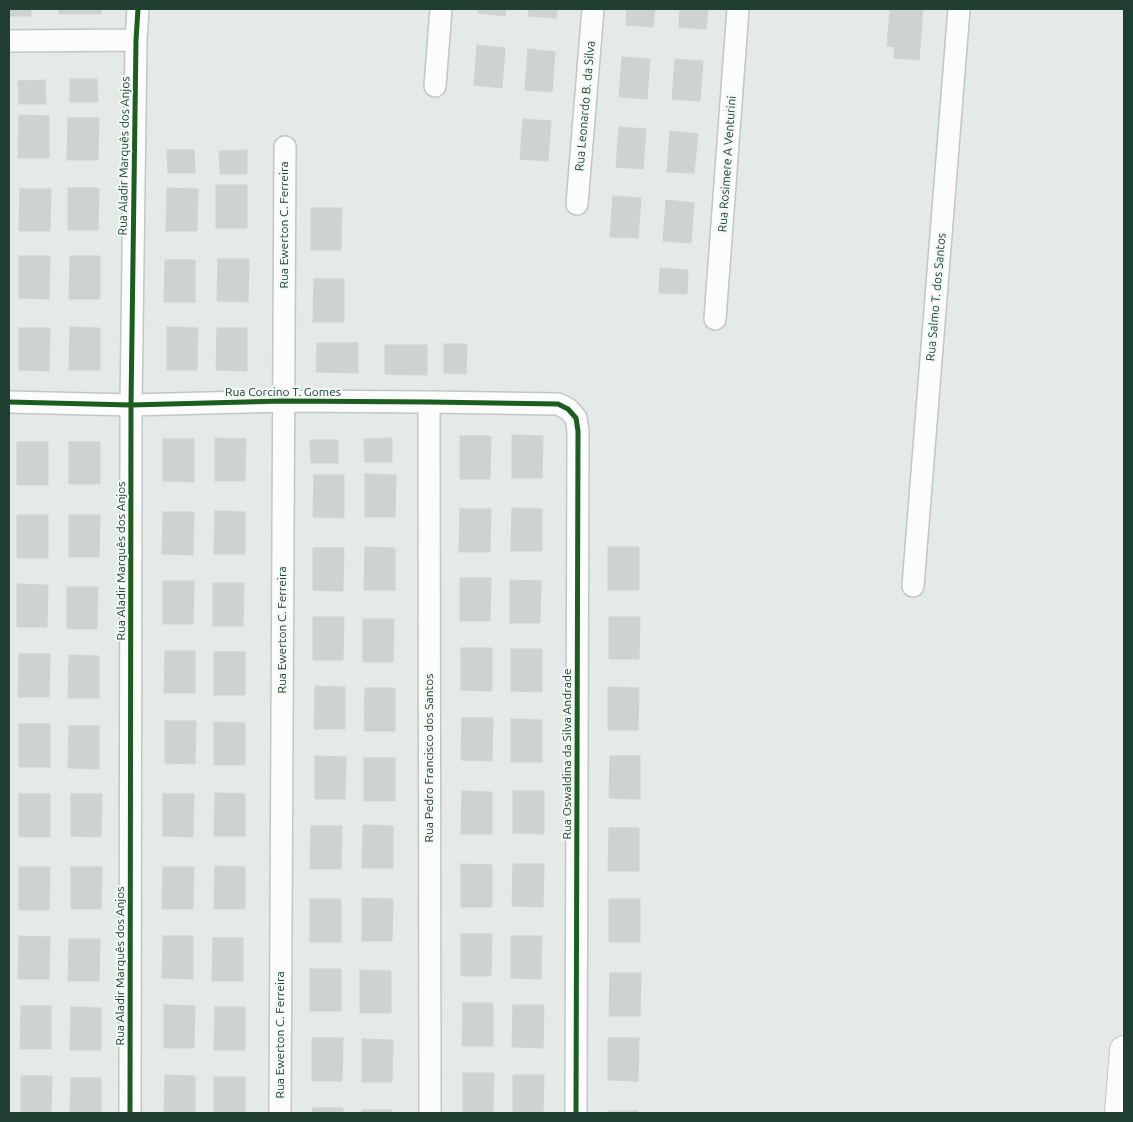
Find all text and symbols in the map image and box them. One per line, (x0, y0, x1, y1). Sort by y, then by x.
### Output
street label: Rua Leonardo B. da Silva (572, 40, 598, 172)
street label: Rua Aladir Marquês dos Anjos (115, 76, 133, 236)
street label: Rua Rosimere A Venturini (715, 95, 739, 233)
street label: Rua Ewerton C. Ferreira (277, 161, 291, 289)
street label: Rua Salmo T. dos Santos (923, 232, 949, 362)
street label: Rua Corcino T. Gomes (225, 385, 341, 399)
street label: Rua Aladir Marquês dos Anjos (114, 482, 128, 640)
street label: Rua Ewerton C. Ferreira (275, 566, 289, 694)
street label: Rua Oswaldina da Silva Andrade (560, 668, 574, 840)
street label: Rua Pedro Francisco dos Santos (422, 673, 436, 843)
street label: Rua Aladir Marquês dos Anjos (113, 887, 127, 1045)
street label: Rua Ewerton C. Ferreira (273, 971, 287, 1099)

